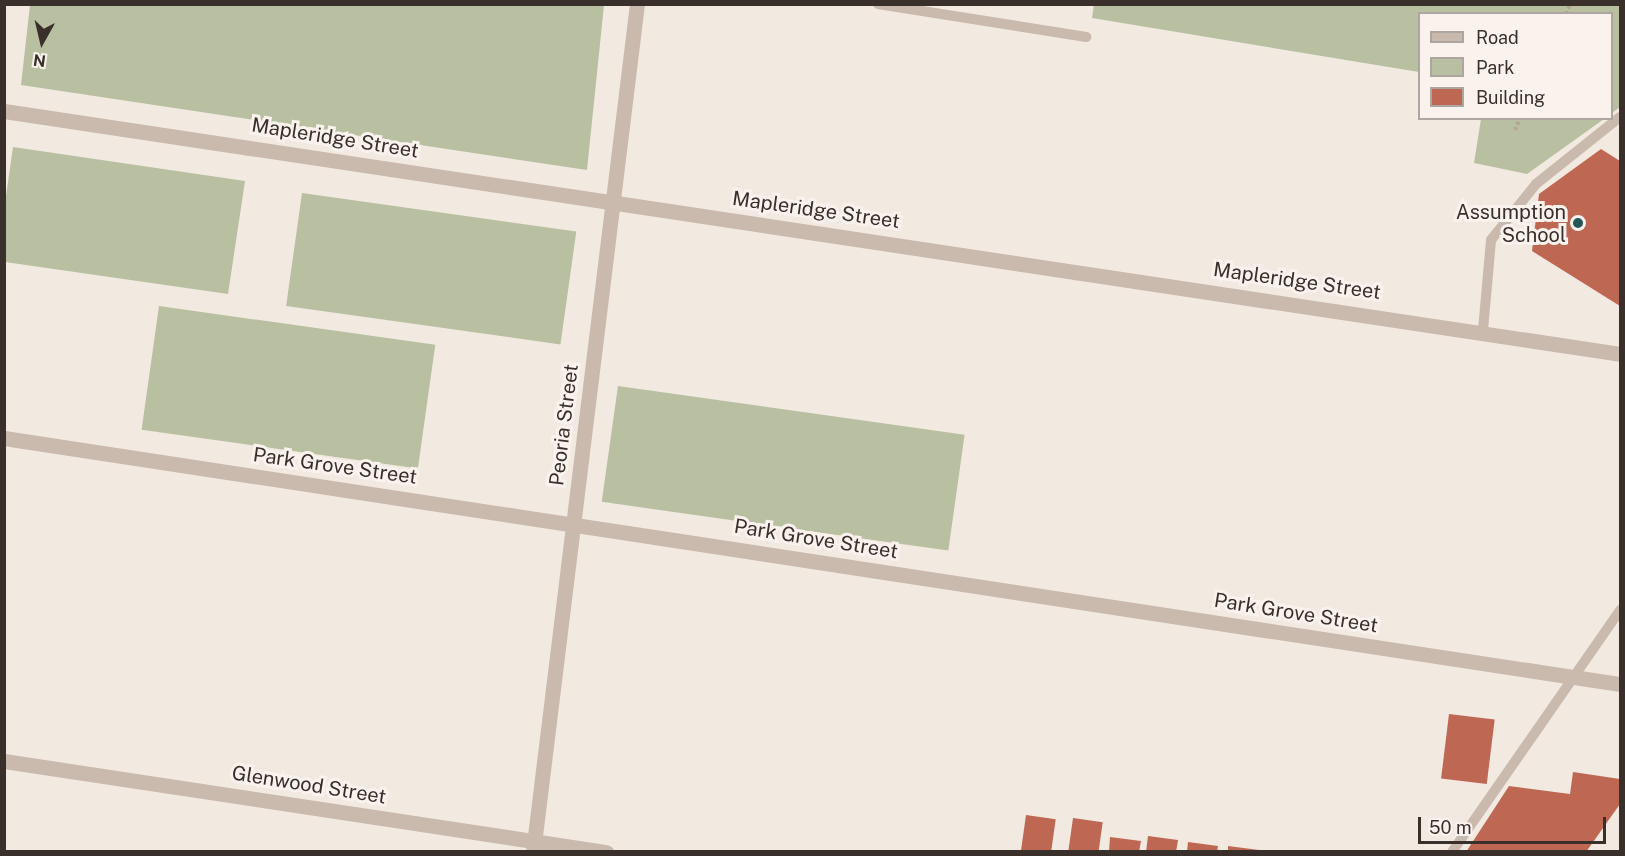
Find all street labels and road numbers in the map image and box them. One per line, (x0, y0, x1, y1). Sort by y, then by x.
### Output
street label: Mapleridge Street (250, 113, 420, 163)
street label: Mapleridge Street (731, 186, 901, 234)
street label: Mapleridge Street (1212, 257, 1382, 305)
street label: Peoria Street (545, 363, 583, 487)
street label: Park Grove Street (251, 443, 419, 489)
street label: Park Grove Street (732, 514, 900, 564)
street label: Park Grove Street (1212, 588, 1380, 638)
street label: Glenwood Street (230, 761, 388, 809)

